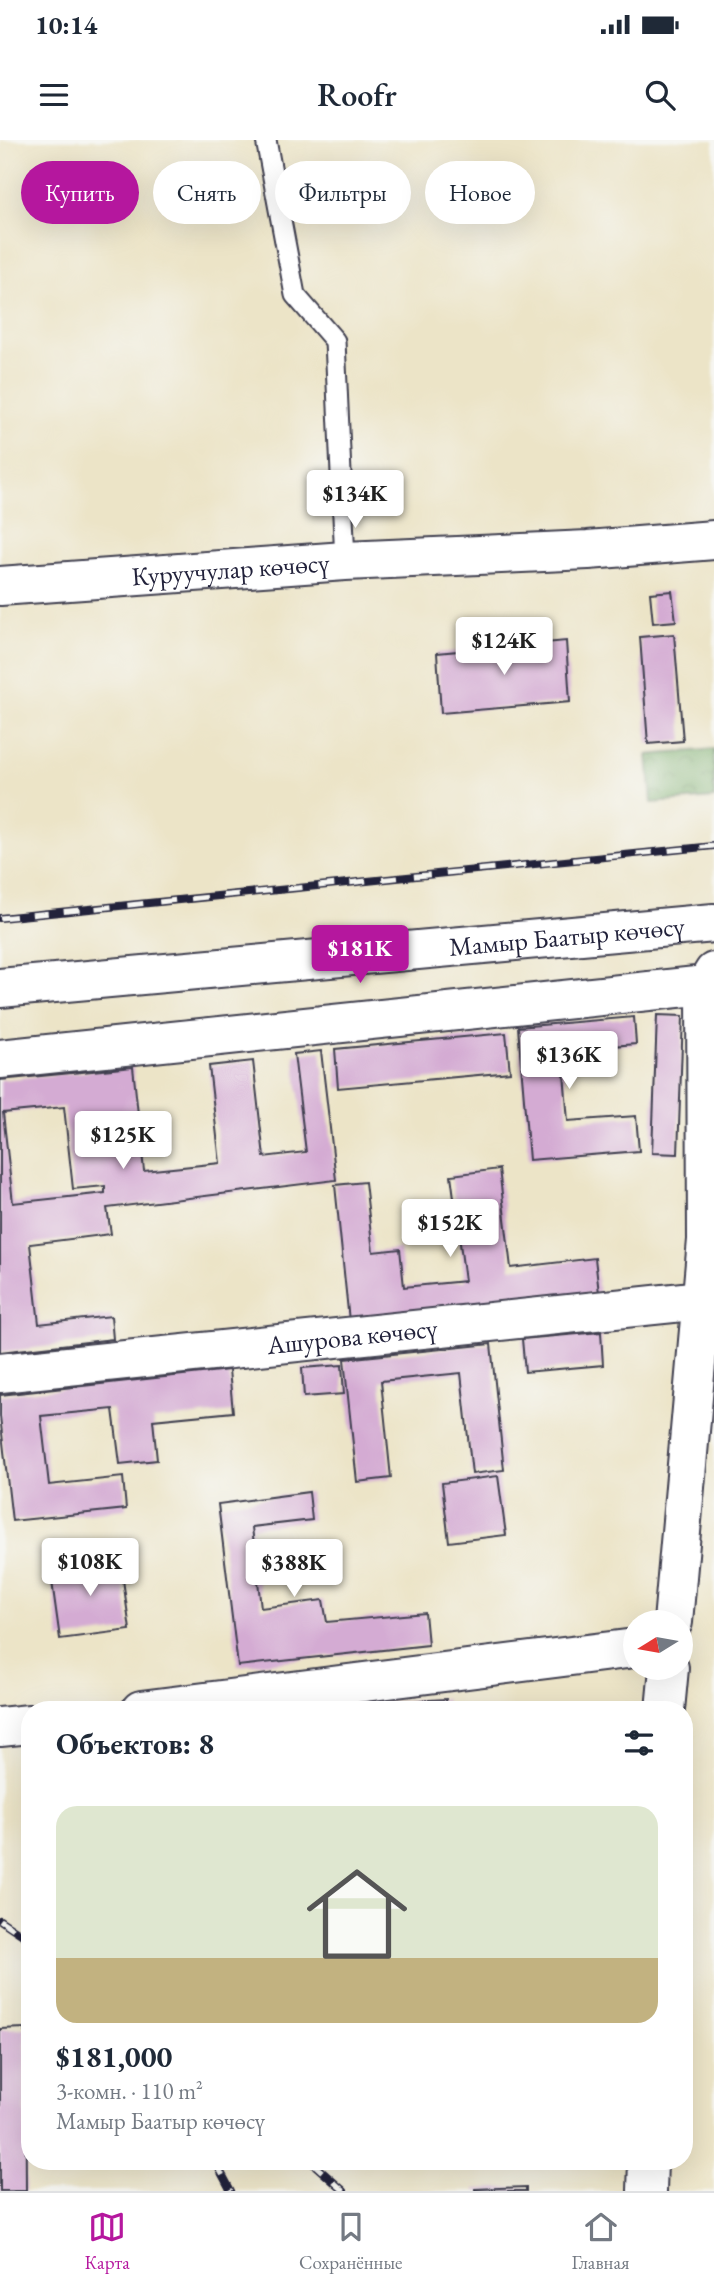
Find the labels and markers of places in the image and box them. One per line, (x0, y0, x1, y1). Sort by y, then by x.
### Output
pin: $134K (306, 470, 404, 530)
pin: $124K (455, 617, 553, 677)
pin: $181K (311, 926, 409, 985)
pin: $136K (520, 1032, 618, 1091)
pin: $125K (74, 1112, 172, 1171)
pin: $152K (401, 1200, 499, 1259)
pin: $108K (41, 1538, 139, 1598)
pin: $388K (245, 1540, 343, 1599)

